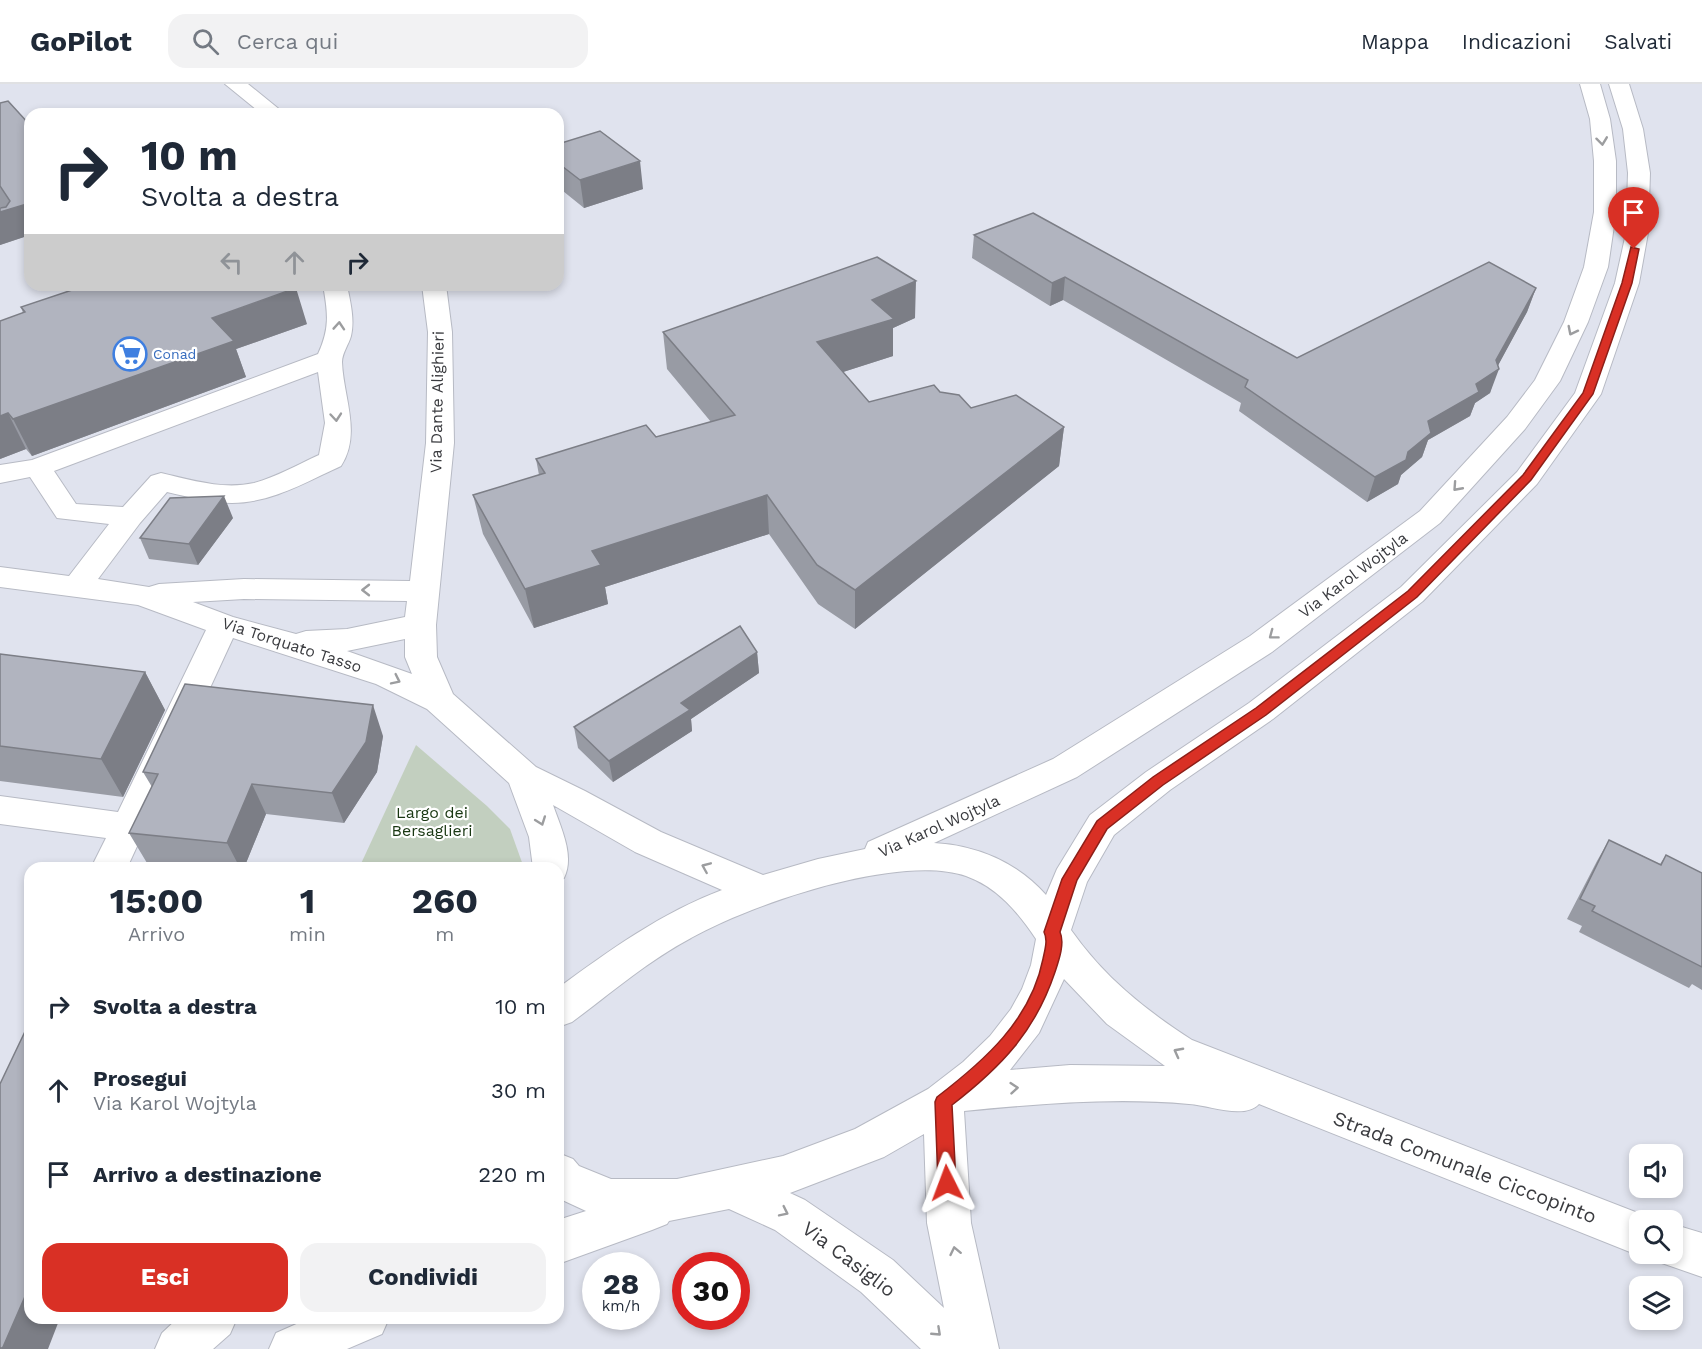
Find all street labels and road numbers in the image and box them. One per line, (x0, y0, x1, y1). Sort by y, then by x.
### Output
street label: Via Dante Alighieri (426, 331, 448, 473)
street label: Via Karol Wojtyla (1295, 528, 1411, 622)
street label: Via Torquato Tasso (220, 613, 364, 677)
street label: Via Karol Wojtyla (875, 791, 1003, 861)
street label: Strada Comunale Ciccopinto (1330, 1106, 1600, 1228)
street label: Via Casiglio (797, 1216, 901, 1302)

